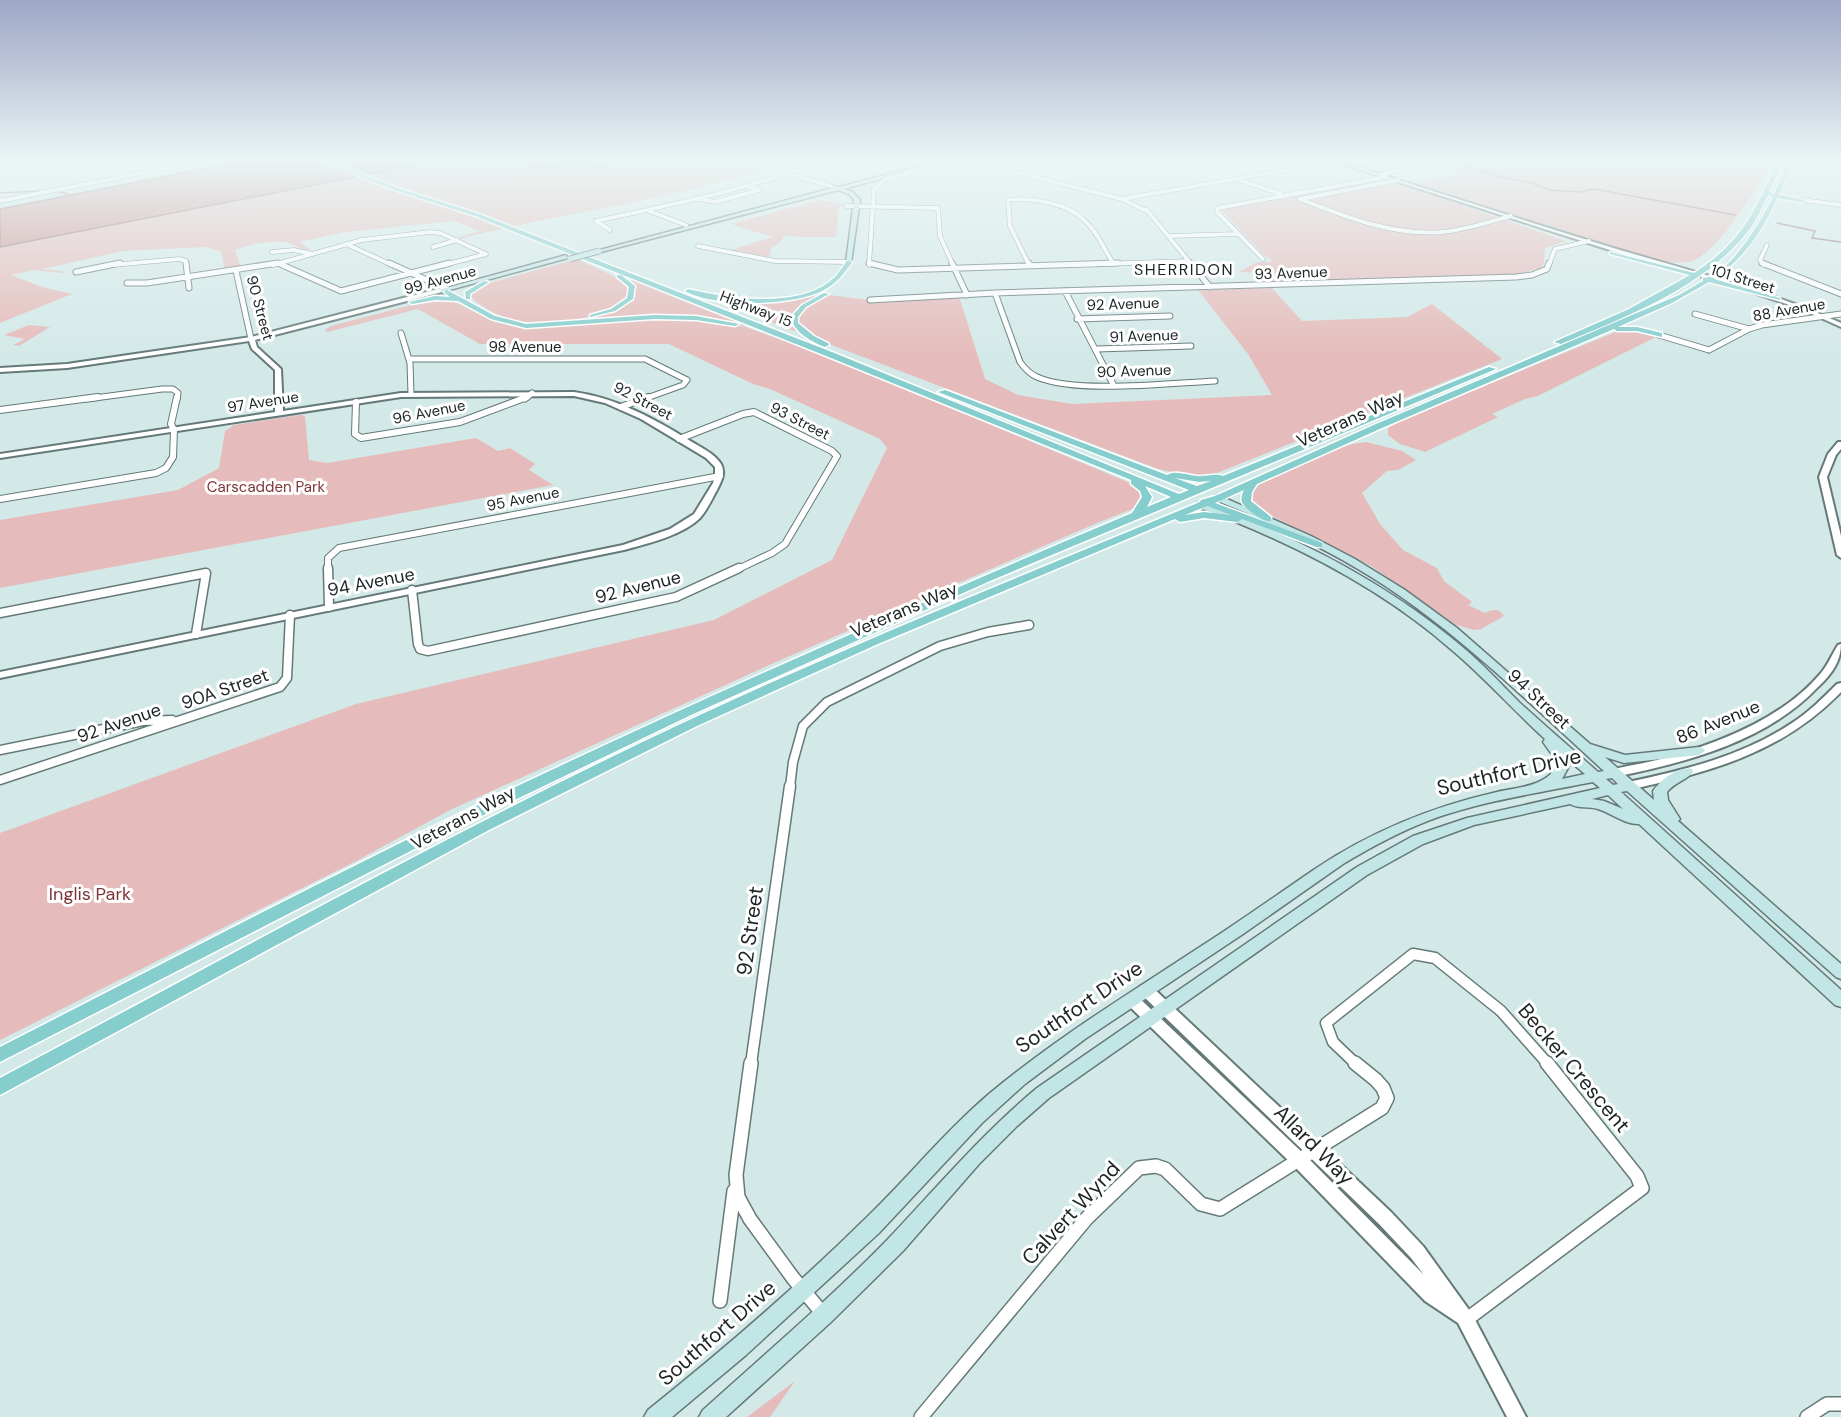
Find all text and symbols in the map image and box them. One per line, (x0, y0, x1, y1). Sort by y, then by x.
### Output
district label: SHERRIDON (1134, 259, 1234, 280)
street label: 101 Street (1708, 260, 1778, 298)
street label: 99 Avenue (402, 261, 478, 299)
street label: 93 Avenue (1254, 262, 1328, 284)
street label: 90 Street (242, 273, 278, 343)
street label: Highway 15 (717, 286, 795, 332)
street label: 92 Avenue (1086, 293, 1160, 315)
street label: 88 Avenue (1751, 294, 1827, 326)
street label: 91 Avenue (1109, 325, 1179, 347)
street label: 98 Avenue (488, 337, 562, 357)
street label: 90 Avenue (1096, 360, 1172, 382)
street label: 92 Street (610, 377, 676, 425)
street label: Veterans Way (1293, 385, 1407, 453)
street label: 97 Avenue (226, 386, 300, 418)
street label: 96 Avenue (391, 395, 467, 429)
street label: 93 Street (767, 397, 833, 445)
park label: Carscadden Park (207, 477, 326, 497)
street label: 95 Avenue (485, 482, 561, 516)
street label: 94 Avenue (325, 562, 417, 602)
street label: 92 Avenue (593, 565, 683, 609)
street label: Veterans Way (847, 577, 961, 643)
street label: 90A Street (178, 663, 272, 715)
street label: 94 Street (1502, 664, 1576, 734)
street label: 86 Avenue (1673, 694, 1763, 750)
street label: 92 Avenue (74, 697, 164, 749)
street label: Southfort Drive (1434, 742, 1584, 802)
street label: Veterans Way (407, 781, 519, 855)
park label: Inglis Park (49, 882, 131, 906)
street label: 92 Street (730, 884, 770, 978)
street label: Southfort Drive (1010, 954, 1148, 1060)
street label: Becker Crescent (1512, 997, 1636, 1139)
street label: Allard Way (1268, 1099, 1361, 1192)
street label: Calvert Wynd (1016, 1155, 1126, 1271)
street label: Southfort Drive (652, 1274, 782, 1392)

